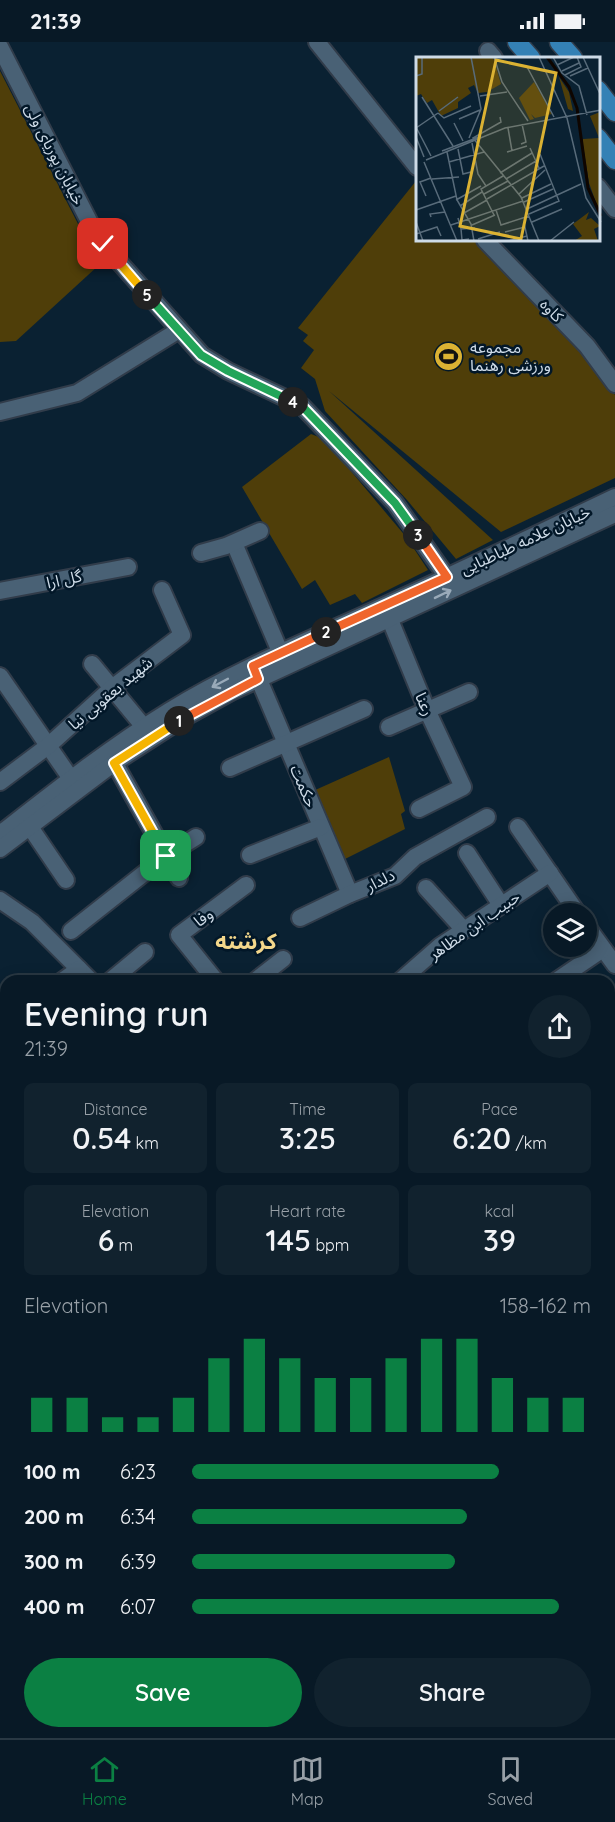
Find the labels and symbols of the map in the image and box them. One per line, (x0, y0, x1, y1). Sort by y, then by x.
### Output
inset map (416, 57, 600, 242)
street label: خیابان پوریای ولی (20, 100, 89, 209)
pin (77, 218, 128, 269)
pin: 5 (132, 280, 162, 310)
street label: کاوه (536, 294, 568, 326)
place label: مجموعه ورزشی رهنما (470, 337, 551, 375)
sports icon: مجموعه ورزشی رهنما (433, 340, 465, 372)
pin: 4 (278, 387, 308, 417)
street label: خیابان علامه طباطبایی (457, 501, 593, 579)
pin: 3 (403, 520, 433, 550)
street label: گل ارا (44, 565, 84, 592)
one-way arrow (433, 587, 451, 599)
pin: 2 (311, 617, 341, 647)
street label: شهید یعقوبی نیا (64, 652, 156, 734)
one-way arrow (212, 677, 229, 689)
street label: رعنا (411, 689, 439, 719)
pin: 1 (164, 706, 194, 736)
street label: حکمت (286, 762, 322, 810)
pin (140, 830, 191, 881)
street label: دلدار (361, 864, 398, 896)
street label: حبیب ابن مظاهر (424, 886, 523, 964)
street label: وفا (189, 903, 217, 931)
district label: کرشته (215, 927, 278, 955)

